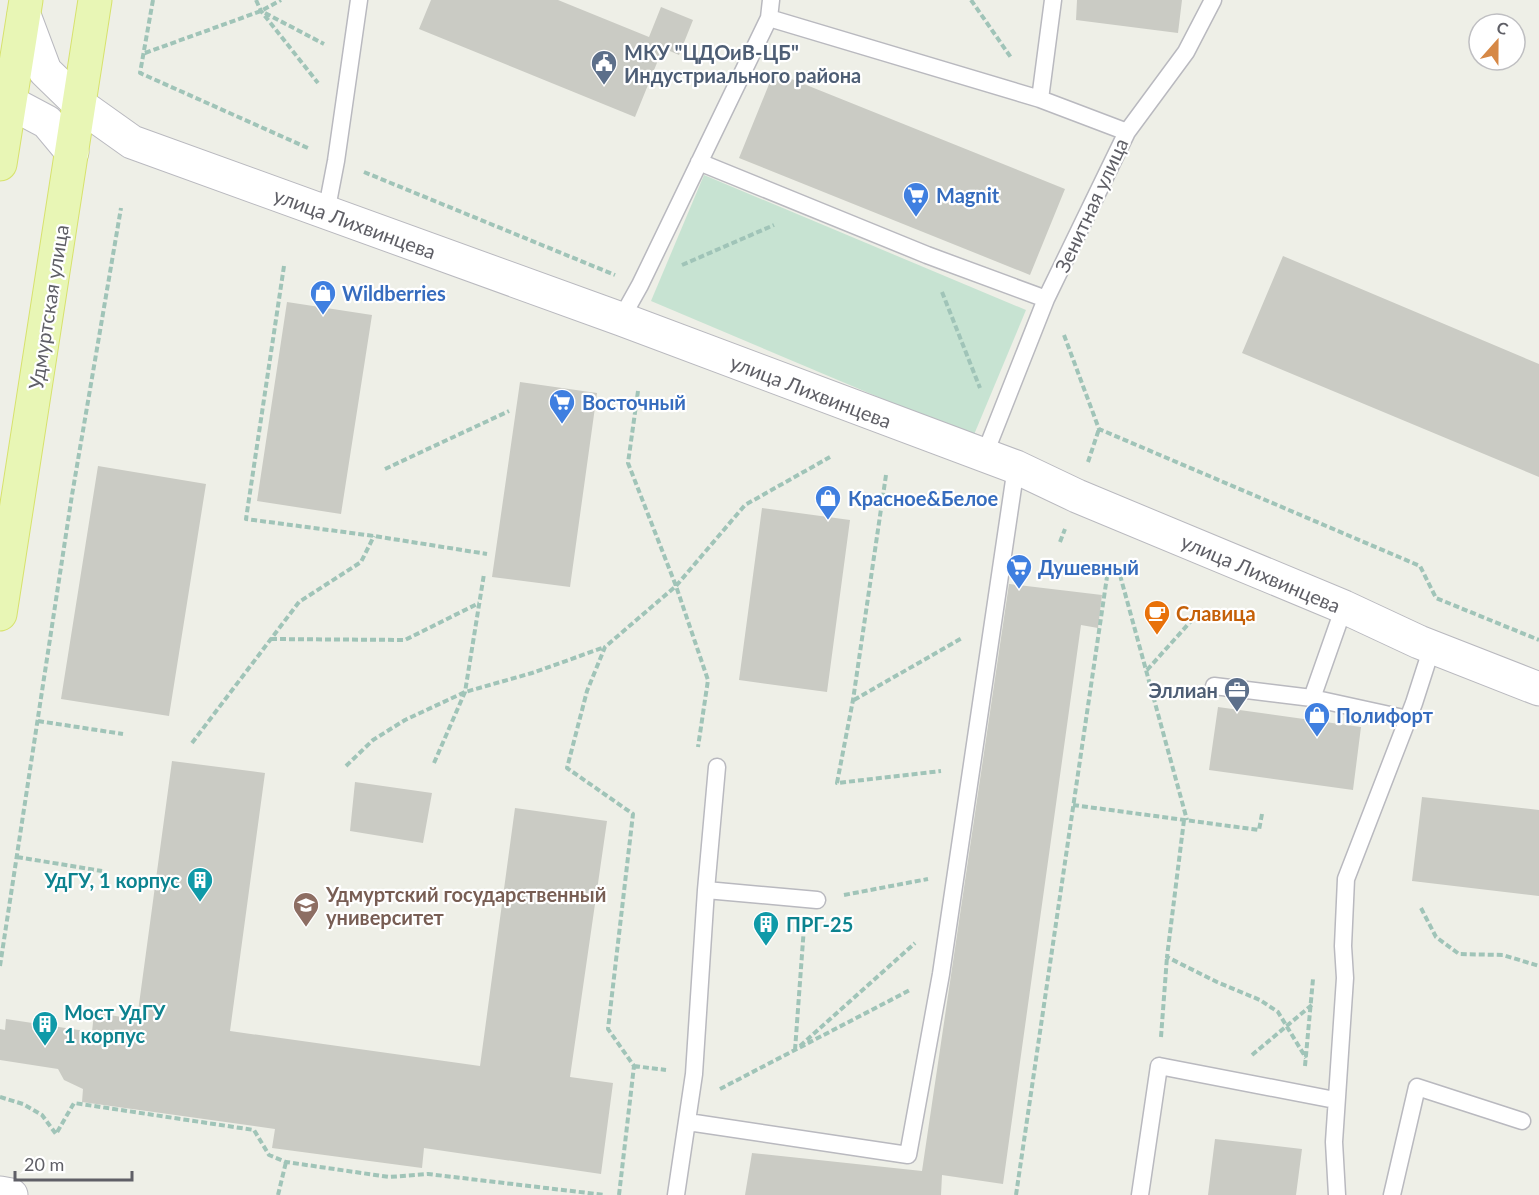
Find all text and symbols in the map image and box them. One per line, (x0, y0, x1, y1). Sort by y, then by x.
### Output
north arrow (1467, 12, 1527, 72)
text: С (1494, 17, 1511, 38)
place label: МКУ "ЦДОиВ-ЦБ" Индустриального района (624, 40, 861, 87)
public building icon: МКУ "ЦДОиВ-ЦБ" Индустриального района (589, 48, 619, 86)
street label: Зенитная улица (1049, 134, 1133, 276)
supermarket icon: Magnit (901, 180, 931, 218)
street label: улица Лихвинцева (271, 183, 439, 263)
place label: Magnit (936, 183, 1000, 207)
street label: Удмуртская улица (23, 223, 73, 391)
shop icon: Wildberries (308, 278, 338, 316)
place label: Wildberries (342, 281, 446, 305)
street label: улица Лихвинцева (727, 349, 895, 433)
supermarket icon: Восточный (547, 387, 577, 425)
place label: Восточный (582, 390, 686, 414)
shop icon: Красное&Белое (813, 483, 843, 521)
place label: Красное&Белое (848, 486, 999, 510)
street label: улица Лихвинцева (1178, 529, 1344, 617)
supermarket icon: Душевный (1004, 552, 1034, 590)
place label: Душевный (1038, 555, 1139, 579)
cafe icon: Славица (1142, 598, 1172, 636)
place label: Славица (1176, 601, 1256, 625)
office icon: Эллиан (1222, 675, 1252, 713)
place label: Эллиан (1148, 678, 1218, 702)
shop icon: Полифорт (1302, 700, 1332, 738)
place label: Полифорт (1336, 703, 1434, 727)
building icon: УдГУ, 1 корпус (185, 865, 215, 903)
place label: УдГУ, 1 корпус (44, 868, 180, 892)
place label: Удмуртский государственный университет (325, 882, 606, 929)
school or university icon: Удмуртский государственный университет (291, 890, 321, 928)
building icon: ПРГ-25 (751, 909, 781, 947)
place label: ПРГ-25 (786, 912, 853, 936)
place label: Мост УдГУ 1 корпус (64, 1000, 166, 1047)
building icon: Мост УдГУ 1 корпус (30, 1009, 60, 1047)
scale bar (15, 1144, 132, 1182)
text: 20 m (24, 1153, 64, 1175)

